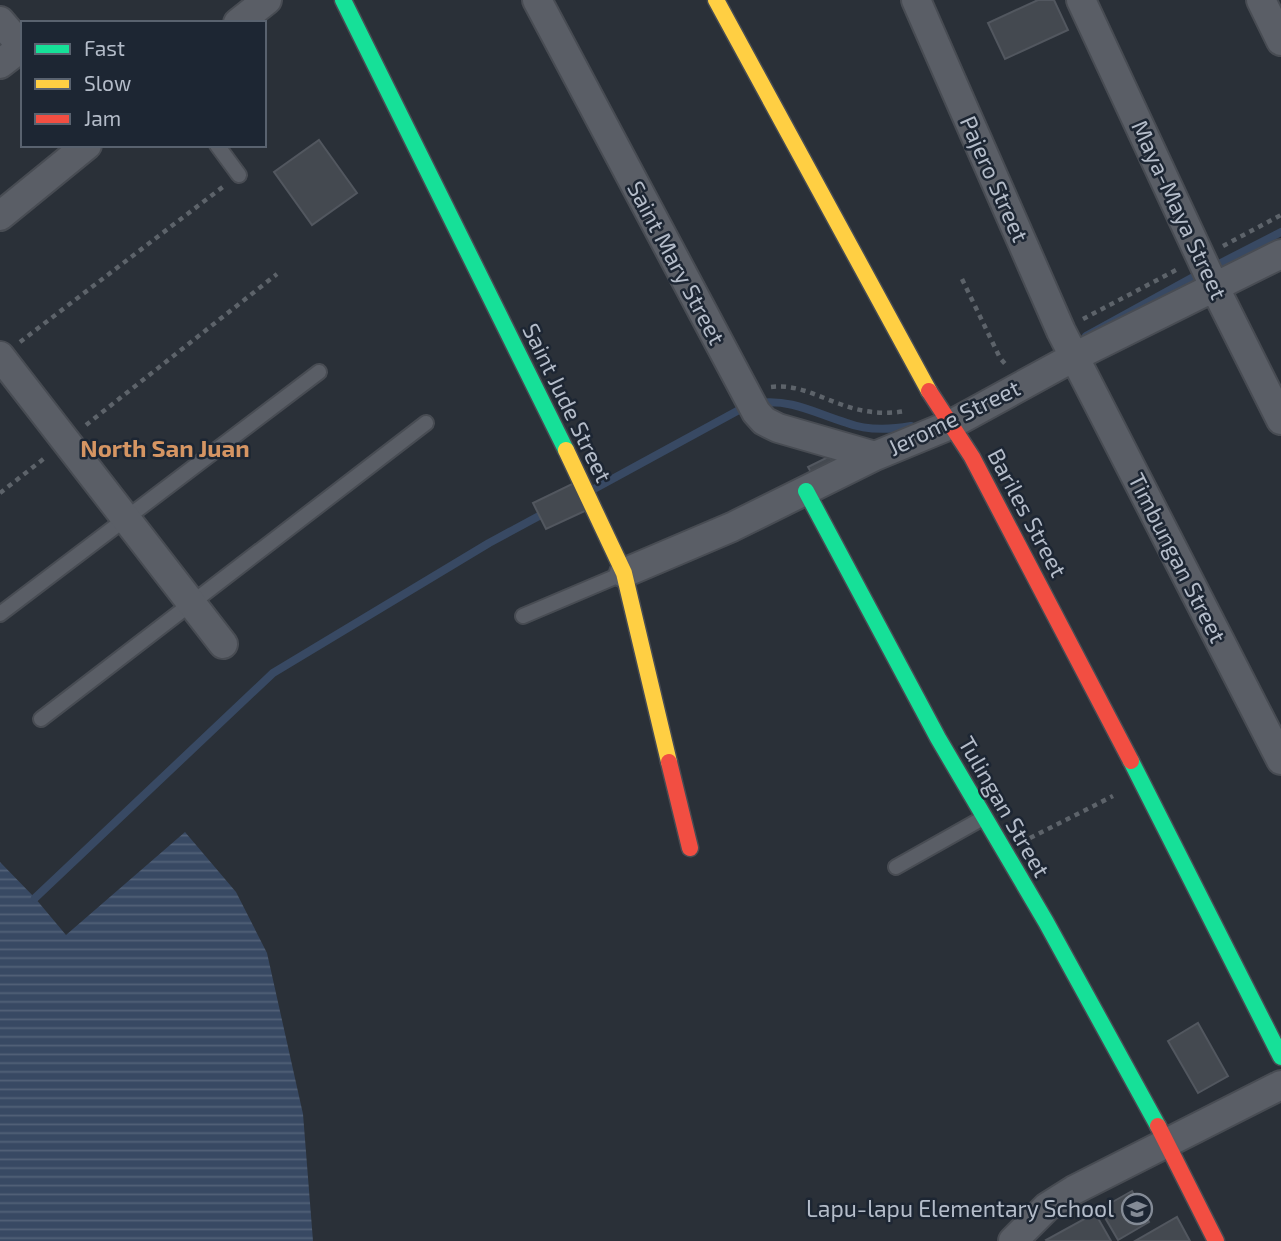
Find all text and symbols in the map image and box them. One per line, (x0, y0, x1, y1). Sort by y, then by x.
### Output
legend (21, 21, 266, 147)
text: Fast (84, 35, 125, 60)
text: Slow (84, 70, 131, 95)
text: Jam (84, 105, 121, 130)
street label: Pajero Street (955, 111, 1035, 246)
street label: Maya-Maya Street (1126, 116, 1234, 304)
street label: Saint Mary Street (622, 176, 732, 349)
street label: Saint Jude Street (517, 318, 619, 487)
street label: Jerome Street (883, 373, 1024, 461)
district label: North San Juan (80, 433, 250, 462)
street label: Bariles Street (982, 443, 1074, 582)
street label: Timbungan Street (1123, 468, 1233, 647)
street label: Tulingan Street (953, 731, 1057, 882)
school or university icon: Lapu-lapu Elementary School (1120, 1192, 1154, 1226)
place label: Lapu-lapu Elementary School (806, 1194, 1114, 1222)

